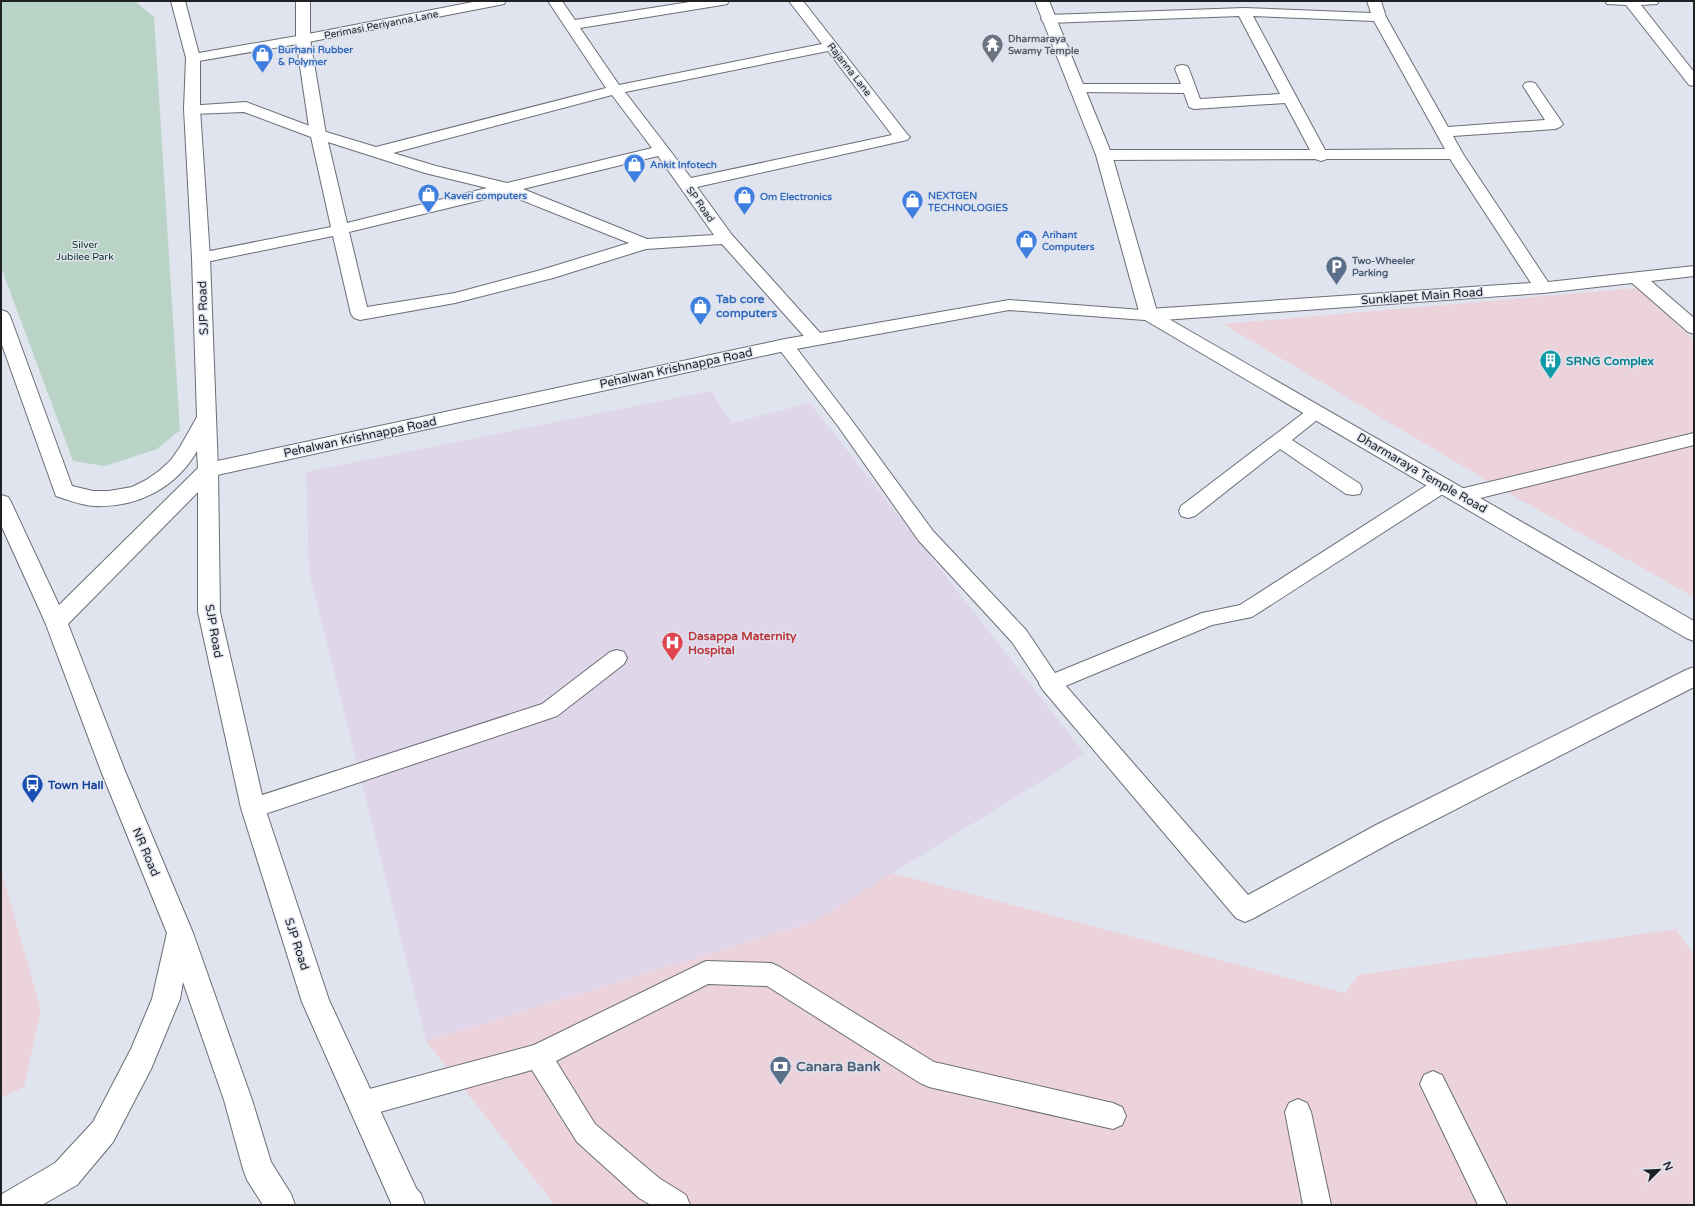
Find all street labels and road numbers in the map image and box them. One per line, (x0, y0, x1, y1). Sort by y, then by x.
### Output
street label: Perimasi Periyanna Lane (323, 8, 440, 42)
street label: Rajanna Lane (825, 41, 874, 99)
street label: SP Road (684, 184, 717, 225)
street label: SJP Road (195, 281, 211, 335)
street label: Sunklapet Main Road (1361, 285, 1483, 307)
street label: Pehalwan Krishnappa Road (598, 345, 754, 391)
street label: Pehalwan Krishnappa Road (282, 414, 438, 460)
street label: Dharmaraya Temple Road (1355, 430, 1489, 516)
street label: SJP Road (202, 603, 226, 659)
street label: NR Road (130, 826, 162, 878)
street label: SJP Road (282, 916, 312, 972)

